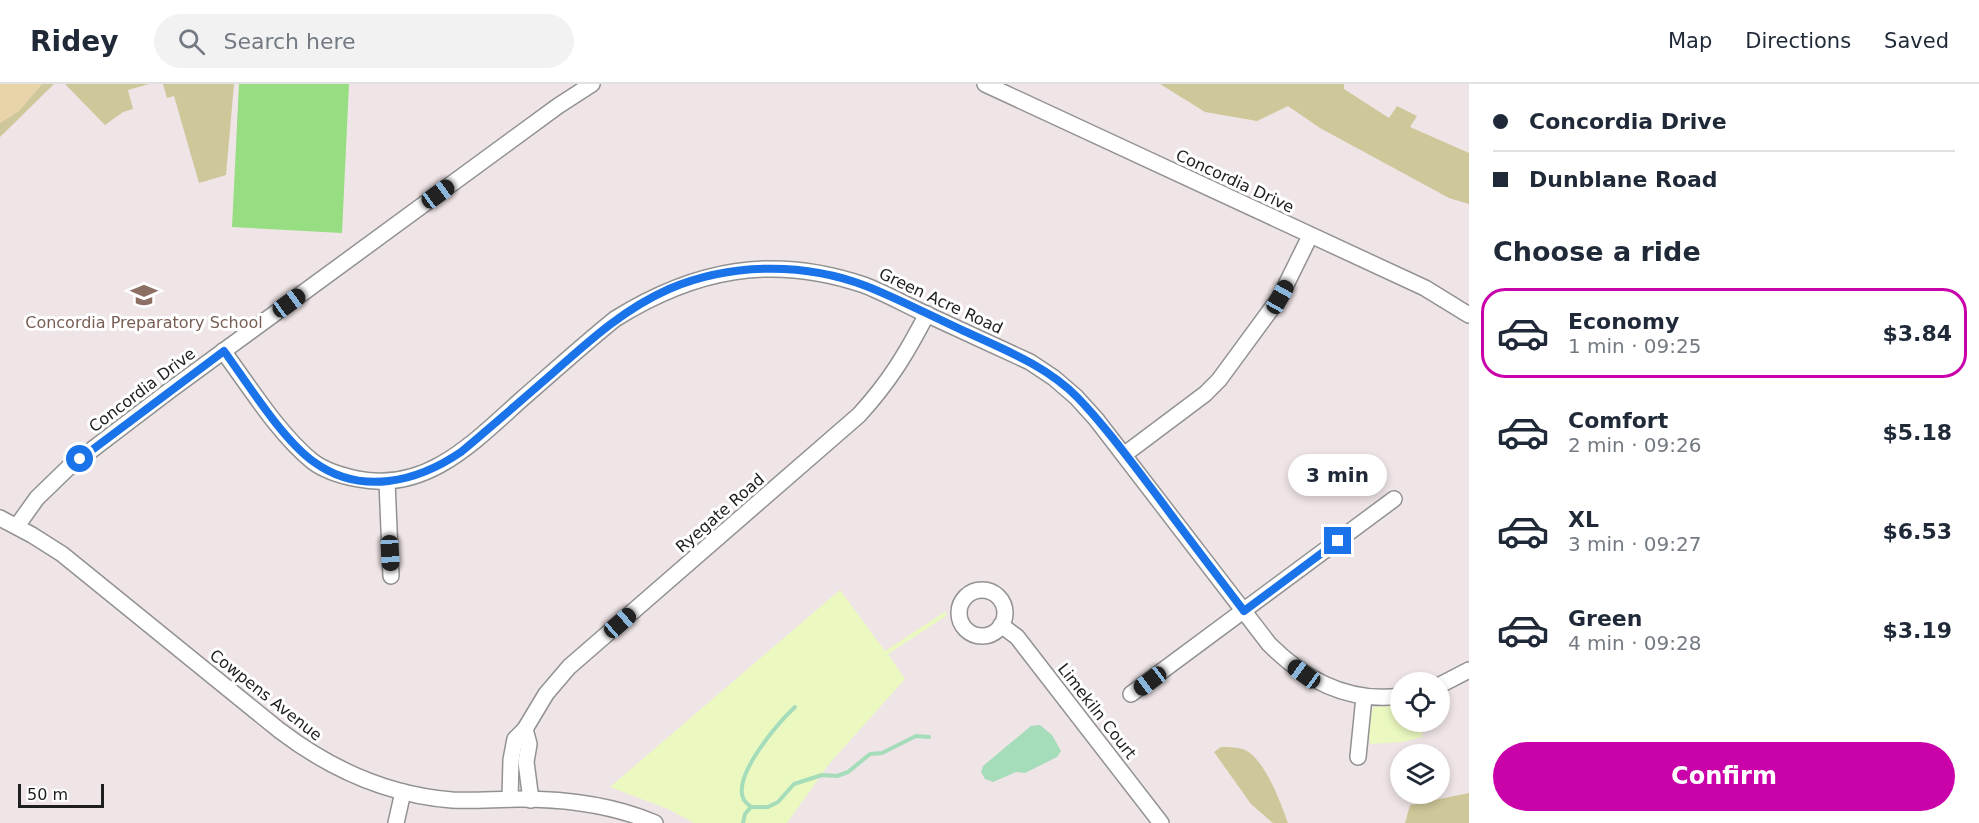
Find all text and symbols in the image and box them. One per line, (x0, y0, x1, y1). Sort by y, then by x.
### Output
search box (154, 14, 574, 68)
text: Ridey (30, 25, 118, 58)
icon: search (175, 25, 208, 58)
text: Search here (223, 29, 356, 54)
text: Map (1668, 29, 1712, 53)
text: Directions (1745, 29, 1851, 53)
text: Saved (1884, 29, 1949, 53)
text: Concordia Drive (1529, 109, 1727, 134)
street label: Concordia Drive (1173, 145, 1297, 217)
text: Dunblane Road (1529, 167, 1718, 192)
car (418, 176, 458, 212)
text: Choose a ride (1493, 236, 1701, 267)
street label: Green Acre Road (876, 264, 1006, 338)
car (1263, 277, 1297, 317)
school or university icon: Concordia Preparatory School (129, 280, 159, 310)
car (269, 285, 309, 321)
icon: car (1496, 306, 1550, 360)
text: Economy (1568, 309, 1679, 334)
place label: Concordia Preparatory School (25, 313, 263, 332)
text: $3.84 (1882, 321, 1952, 346)
text: 1 min · 09:25 (1568, 334, 1702, 358)
street label: Concordia Drive (85, 344, 199, 436)
icon: car (1496, 405, 1550, 459)
text: Comfort (1568, 408, 1668, 433)
text: $5.18 (1882, 420, 1952, 445)
text: 2 min · 09:26 (1568, 433, 1702, 457)
route start (66, 445, 93, 472)
callout: 3 min (1288, 454, 1388, 496)
text: 3 min (1306, 463, 1369, 487)
street label: Ryegate Road (672, 469, 768, 557)
icon: car (1496, 504, 1550, 558)
text: XL (1568, 507, 1599, 532)
text: $6.53 (1882, 519, 1952, 544)
route end (1324, 527, 1351, 554)
text: 3 min · 09:27 (1568, 532, 1702, 556)
car (380, 535, 400, 571)
icon: car (1496, 603, 1550, 657)
car (601, 604, 639, 642)
text: Green (1568, 606, 1642, 631)
text: $3.19 (1882, 618, 1952, 643)
text: 4 min · 09:28 (1568, 631, 1702, 655)
street label: Cowpens Avenue (206, 645, 326, 745)
car (1284, 656, 1324, 692)
street label: Limekiln Court (1054, 659, 1140, 763)
car (1130, 663, 1170, 699)
map controls (1390, 672, 1450, 804)
button: locate (1390, 672, 1450, 732)
button: Confirm (1493, 742, 1955, 811)
button: layers (1390, 744, 1450, 804)
scale bar (18, 781, 104, 808)
text: 50 m (27, 785, 68, 804)

